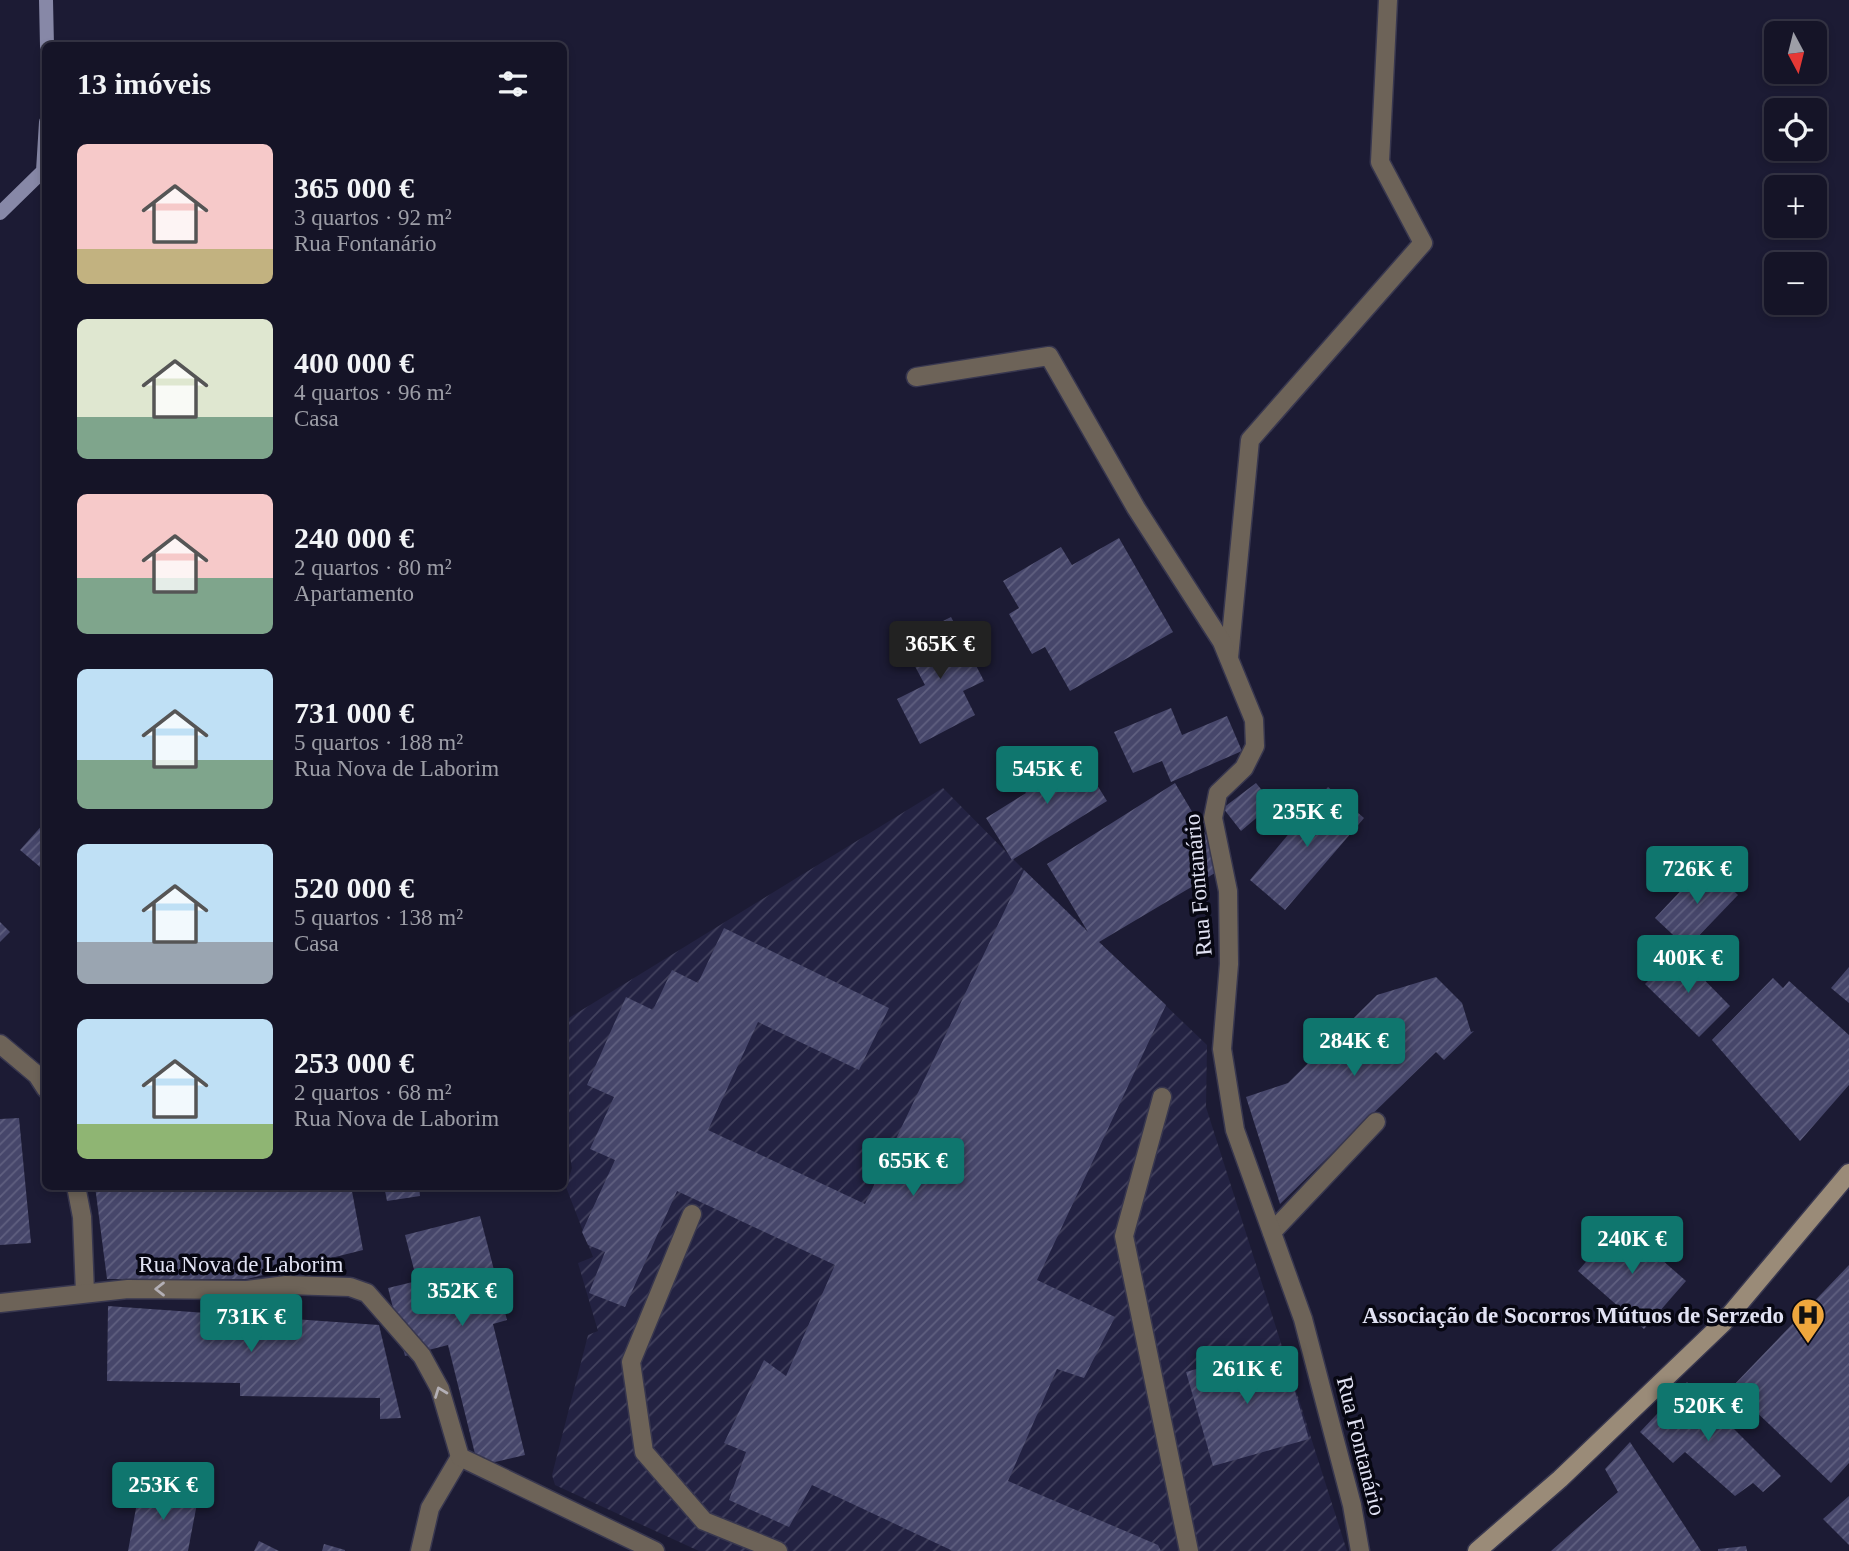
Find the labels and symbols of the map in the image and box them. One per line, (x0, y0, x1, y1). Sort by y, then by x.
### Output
north arrow (1764, 21, 1827, 84)
pin: 365K € (883, 622, 997, 681)
pin: 545K € (990, 746, 1104, 806)
pin: 235K € (1250, 790, 1364, 849)
street label: Rua Fontanário (1179, 813, 1217, 957)
pin: 726K € (1640, 846, 1754, 906)
pin: 400K € (1631, 936, 1745, 995)
pin: 284K € (1297, 1018, 1411, 1078)
pin: 655K € (856, 1138, 970, 1198)
pin: 240K € (1575, 1216, 1689, 1276)
street label: Rua Nova de Laborim (138, 1252, 344, 1277)
pin: 352K € (405, 1268, 519, 1328)
one-way arrow (154, 1281, 164, 1297)
pin: 731K € (194, 1294, 308, 1354)
hospital icon: Associação de Socorros Mútuos de Serzedo (1789, 1296, 1827, 1345)
place label: Associação de Socorros Mútuos de Serzedo (1362, 1303, 1784, 1328)
pin: 261K € (1190, 1346, 1304, 1406)
street label: Rua Fontanário (1332, 1374, 1390, 1518)
pin: 520K € (1651, 1384, 1765, 1443)
one-way arrow (435, 1387, 449, 1399)
pin: 253K € (106, 1462, 220, 1522)

